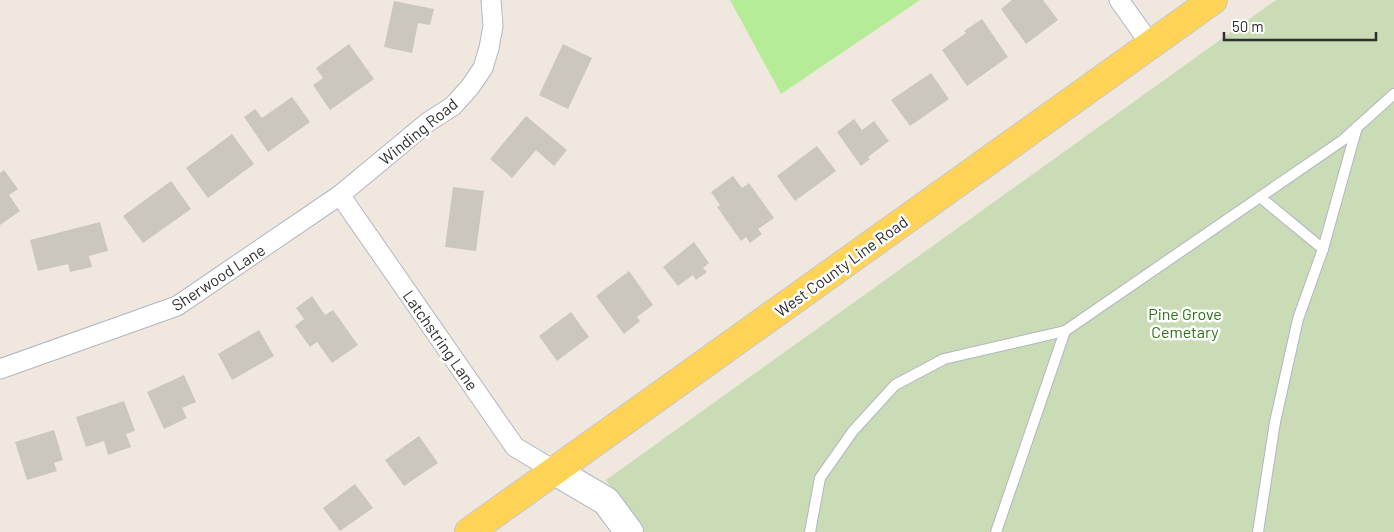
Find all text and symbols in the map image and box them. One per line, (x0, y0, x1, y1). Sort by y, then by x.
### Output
scale bar (1224, 10, 1376, 42)
text: 50 m (1232, 17, 1264, 35)
street label: Winding Road (375, 94, 461, 168)
street label: West County Line Road (771, 212, 911, 320)
street label: Sherwood Lane (168, 240, 268, 314)
street label: Latchstring Lane (399, 286, 483, 394)
park label: Pine Grove Cemetary (1148, 304, 1222, 341)

